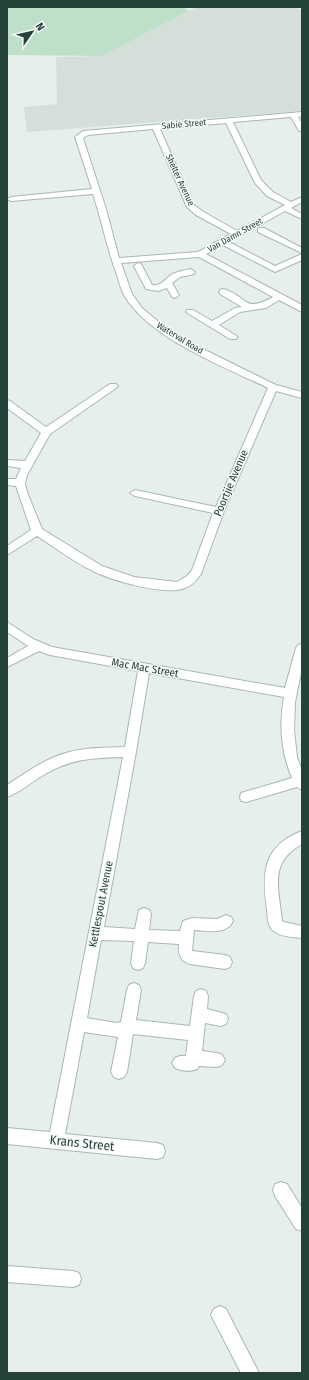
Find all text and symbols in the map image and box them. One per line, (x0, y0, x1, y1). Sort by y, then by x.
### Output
north arrow (12, 12, 52, 52)
text: N (33, 20, 47, 33)
street label: Sabie Street (161, 117, 207, 131)
street label: Shelter Avenue (164, 153, 197, 208)
street label: Van Damn Street (206, 216, 264, 254)
street label: Waterval Road (155, 320, 205, 356)
street label: Poortjie Avenue (211, 448, 251, 518)
street label: Mac Mac Street (110, 656, 180, 680)
street label: Kettlespout Avenue (86, 860, 116, 948)
street label: Krans Street (49, 1132, 116, 1154)

